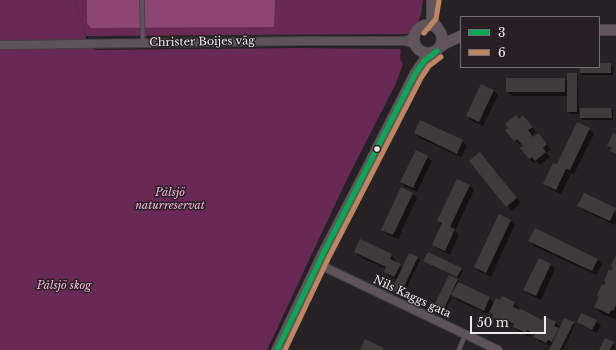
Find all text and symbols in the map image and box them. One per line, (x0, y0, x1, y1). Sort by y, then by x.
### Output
legend (460, 16, 600, 68)
text: 3 (498, 25, 505, 40)
street label: Christer Boijes väg (149, 34, 255, 50)
text: 6 (498, 45, 506, 60)
unlabelled marker (372, 144, 382, 154)
park label: Pålsjö naturreservat (135, 186, 205, 212)
street label: Nils Kaggs gata (371, 273, 453, 321)
park label: Pålsjö skog (37, 279, 91, 293)
scale bar (472, 308, 548, 334)
text: 50 m (477, 315, 509, 330)

